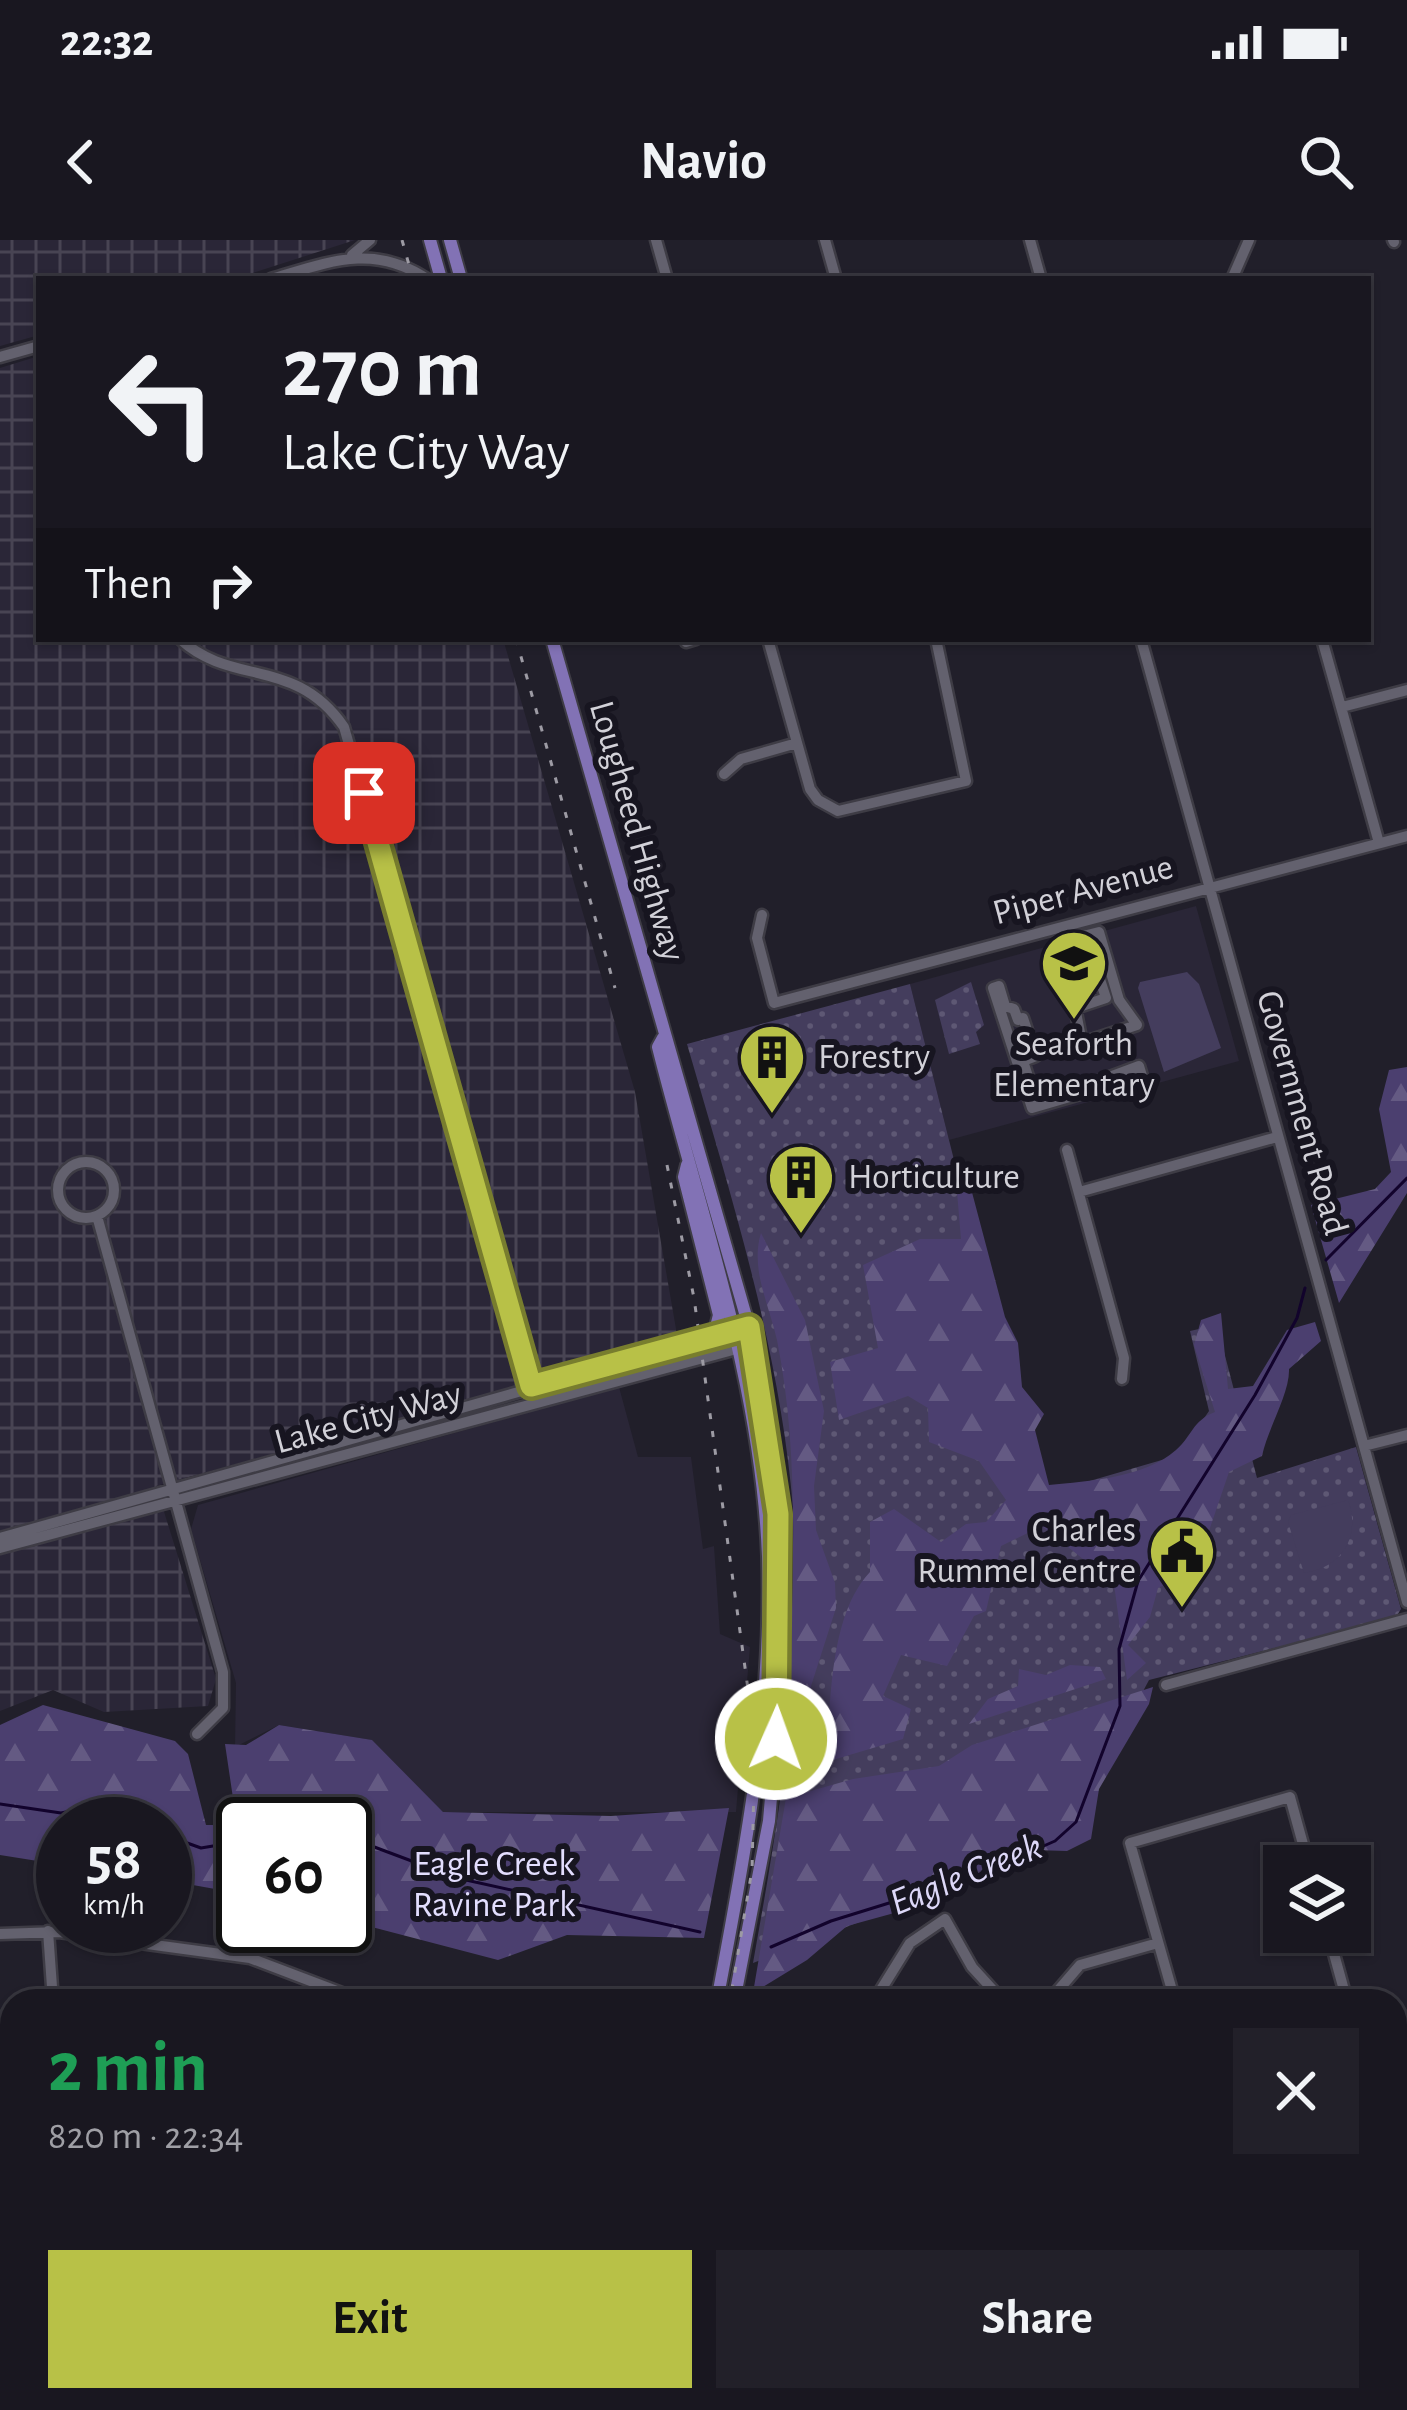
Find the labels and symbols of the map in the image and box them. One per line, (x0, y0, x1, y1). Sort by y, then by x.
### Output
street label: Lougheed Highway (583, 697, 691, 965)
pin (313, 742, 415, 844)
street label: Piper Avenue (989, 849, 1177, 931)
school or university icon: Seaforth Elementary (1039, 928, 1109, 1022)
street label: Government Road (1250, 987, 1354, 1239)
building icon: Forestry (737, 1022, 807, 1116)
place label: Seaforth Elementary (993, 1026, 1155, 1103)
place label: Forestry (818, 1039, 930, 1075)
building icon: Horticulture (766, 1142, 836, 1236)
place label: Horticulture (848, 1159, 1020, 1195)
street label: Lake City Way (271, 1376, 465, 1460)
place label: Charles Rummel Centre (917, 1512, 1136, 1589)
public building icon: Charles Rummel Centre (1147, 1516, 1217, 1610)
position arrow (713, 1676, 839, 1802)
speed limit sign: 60 (216, 1797, 372, 1953)
water label: Eagle Creek (884, 1827, 1048, 1923)
park label: Eagle Creek Ravine Park (413, 1846, 576, 1923)

